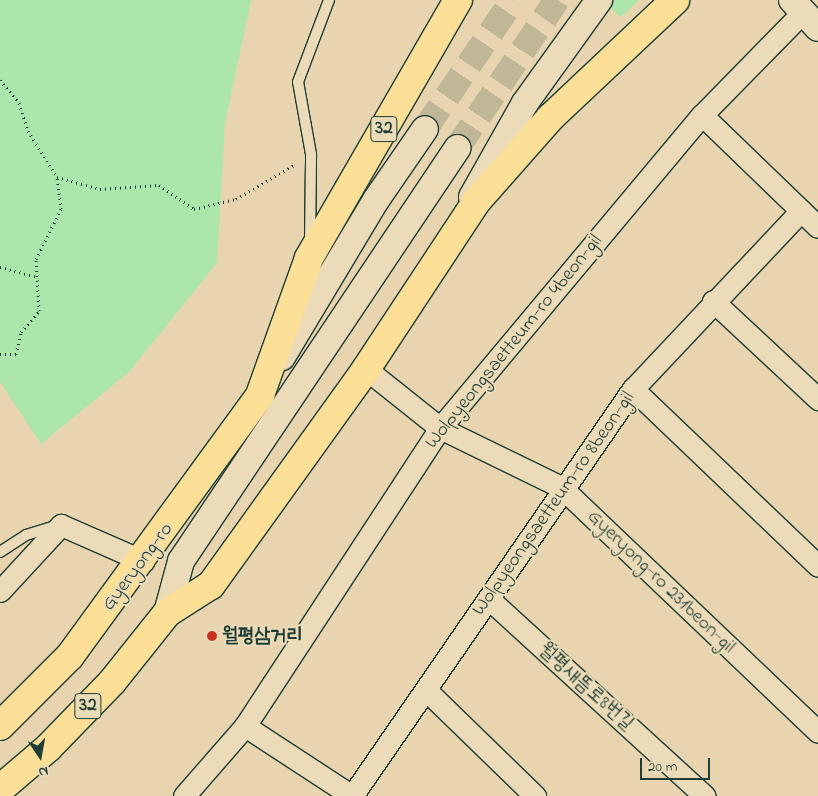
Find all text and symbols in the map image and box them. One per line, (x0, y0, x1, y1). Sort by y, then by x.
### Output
road number: 32 (370, 112, 398, 146)
street label: Wolpyeongsaetteum-ro 4beon-gil (420, 230, 608, 454)
street label: Wolpyeongsaetteum-ro 8beon-gil (467, 387, 641, 621)
street label: Gyeryong-ro 231beon-gil (582, 505, 740, 659)
street label: Gyeryong-ro (97, 518, 179, 616)
place label: 월평삼거리 (222, 624, 302, 648)
marker: 월평삼거리 (206, 630, 218, 642)
street label: 월평새뜸로8번길 (533, 638, 639, 736)
road number: 32 (74, 689, 102, 722)
north arrow (15, 731, 65, 781)
scale bar (643, 748, 713, 780)
text: 20 m (648, 756, 677, 778)
text: N (36, 760, 50, 782)

